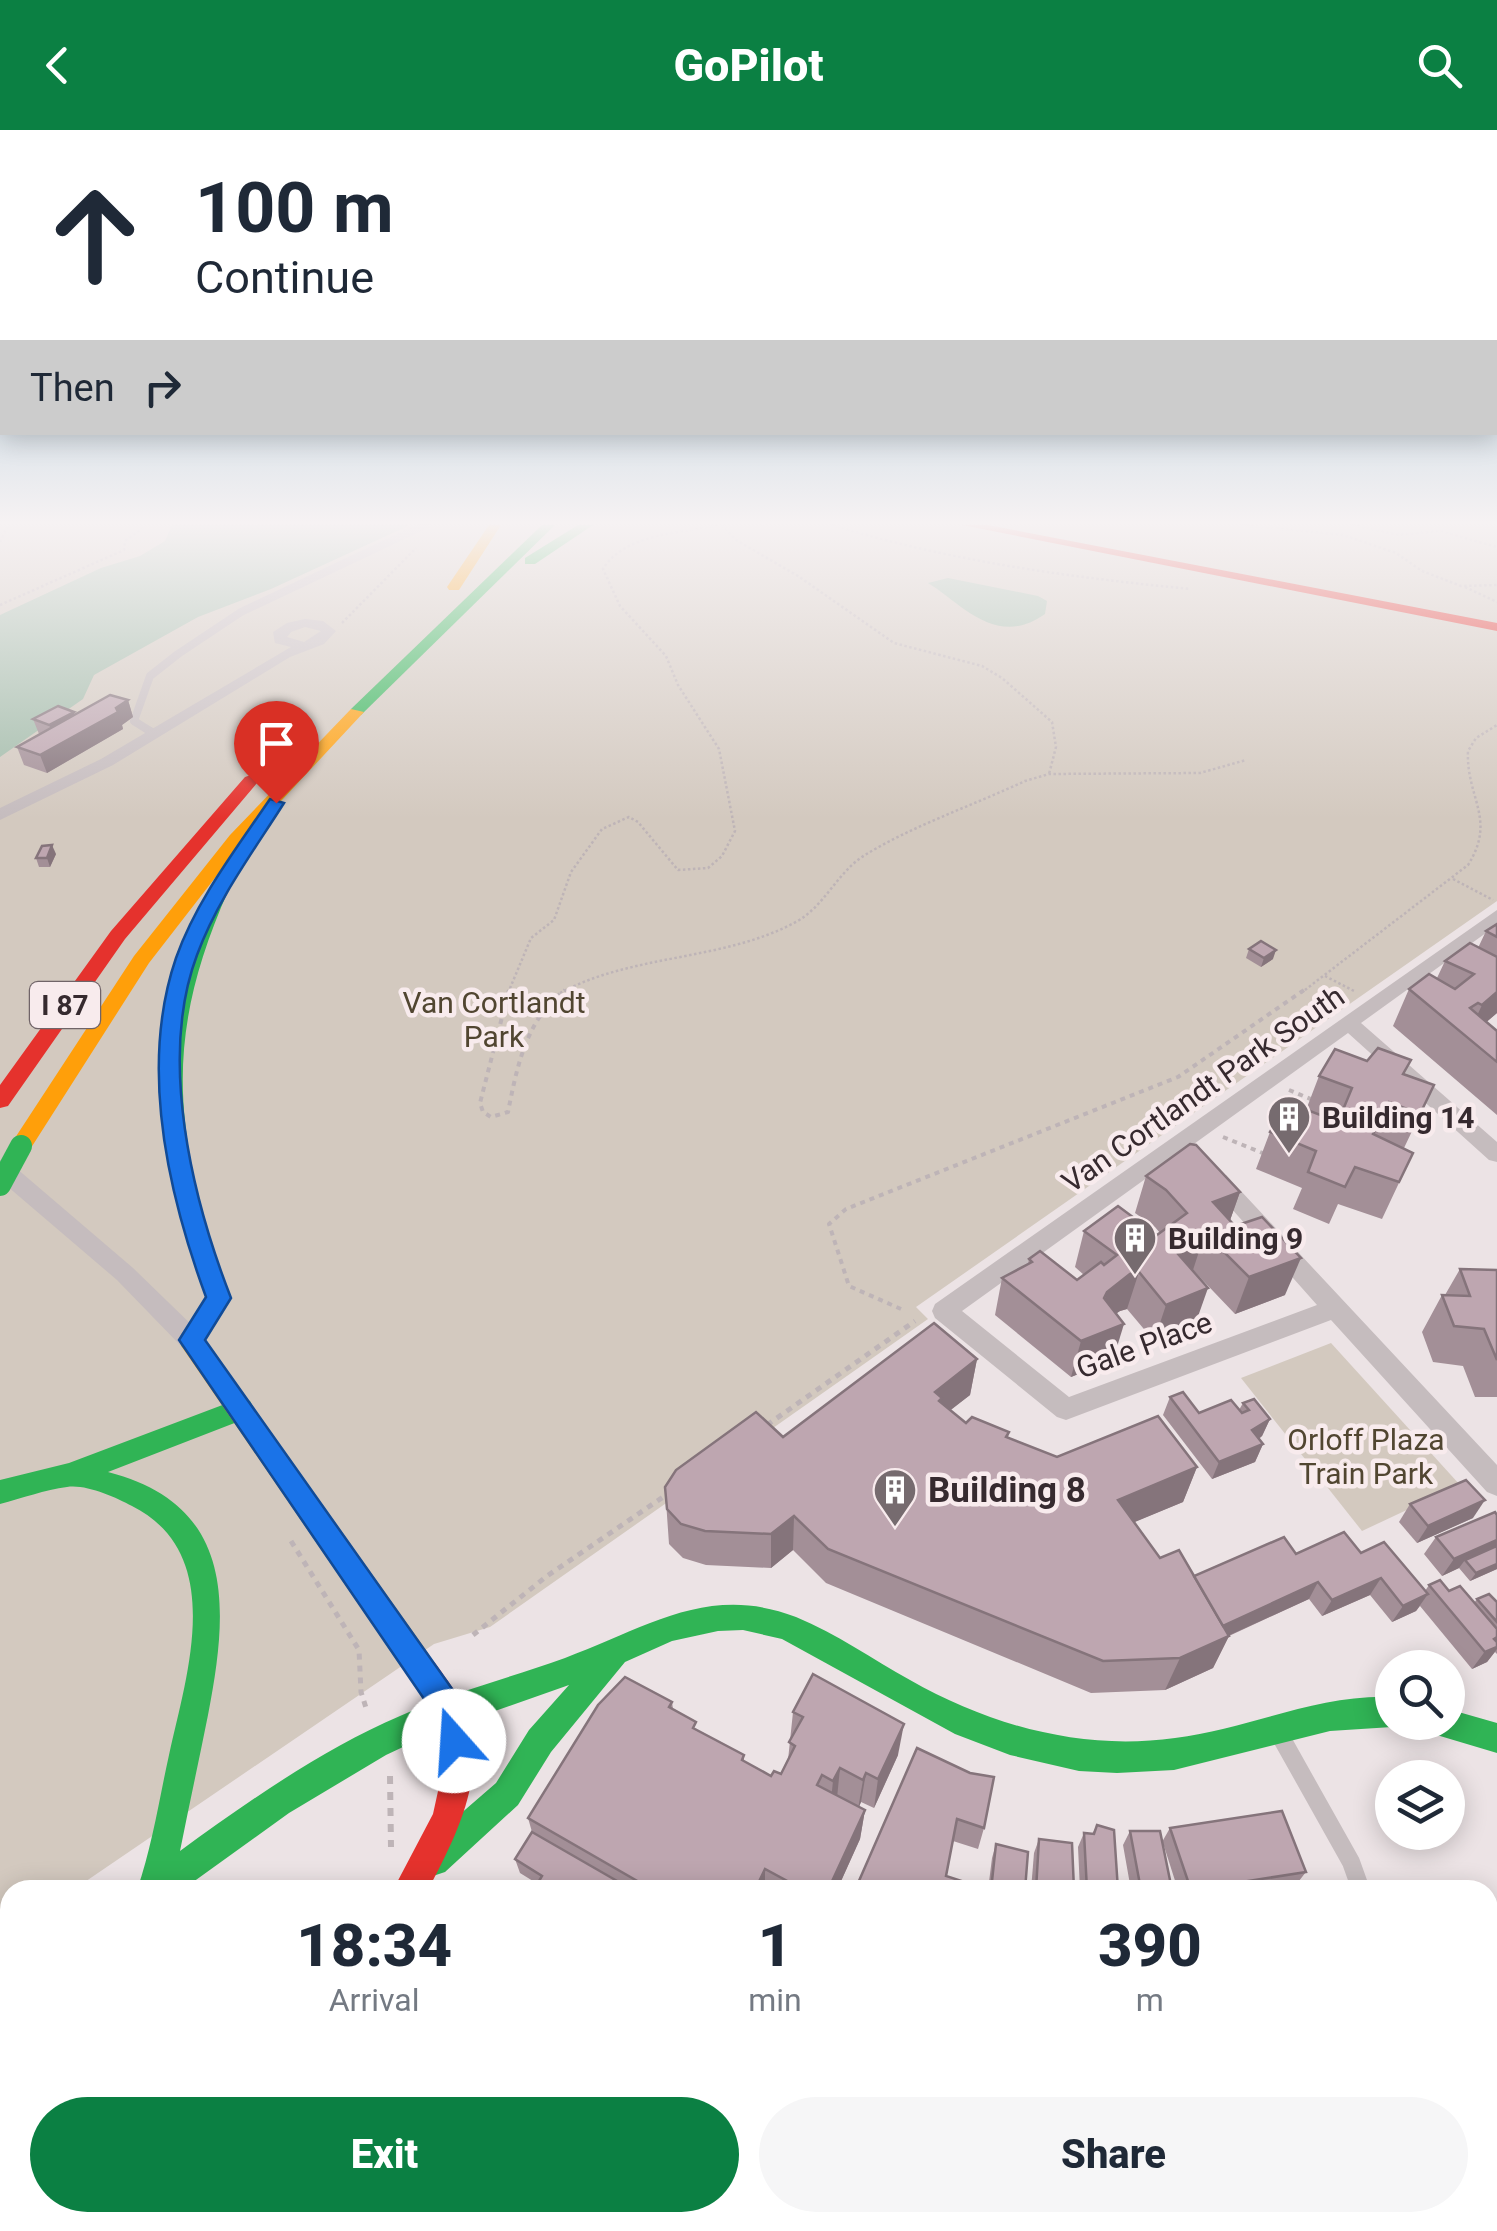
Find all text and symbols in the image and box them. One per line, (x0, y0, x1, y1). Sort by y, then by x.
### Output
icon: back (30, 38, 85, 93)
icon: search (1412, 38, 1467, 93)
text: GoPilot (673, 39, 824, 92)
text: 100 m (195, 167, 394, 249)
icon: ahead (30, 170, 160, 300)
text: Continue (195, 251, 374, 304)
icon: right (135, 360, 190, 415)
text: Then (30, 366, 115, 410)
pin (234, 701, 319, 804)
icon: arrive (249, 716, 304, 771)
street label: Van Cortlandt Park South (1055, 978, 1351, 1200)
road number: I 87 (30, 982, 100, 1028)
park label: Van Cortlandt Park (402, 985, 586, 1054)
building icon: Building 14 (1266, 1094, 1312, 1155)
place label: Building 14 (1322, 1100, 1475, 1135)
building icon: Building 9 (1112, 1215, 1158, 1276)
place label: Building 9 (1168, 1221, 1303, 1256)
street label: Gale Place (1072, 1304, 1216, 1386)
park label: Orloff Plaza Train Park (1287, 1422, 1445, 1491)
building icon: Building 8 (872, 1467, 918, 1528)
place label: Building 8 (928, 1470, 1086, 1511)
map controls (1375, 1650, 1465, 1850)
button: search (1375, 1650, 1465, 1740)
position arrow (402, 1689, 506, 1793)
button: layers (1375, 1760, 1465, 1850)
text: 18:34 (296, 1910, 452, 1981)
text: 1 (758, 1910, 792, 1981)
text: 390 (1098, 1910, 1202, 1981)
text: Arrival (329, 1981, 420, 2019)
text: min (748, 1981, 802, 2019)
text: m (1136, 1981, 1164, 2019)
button: Exit (30, 2097, 739, 2212)
button: Share (759, 2097, 1468, 2212)

